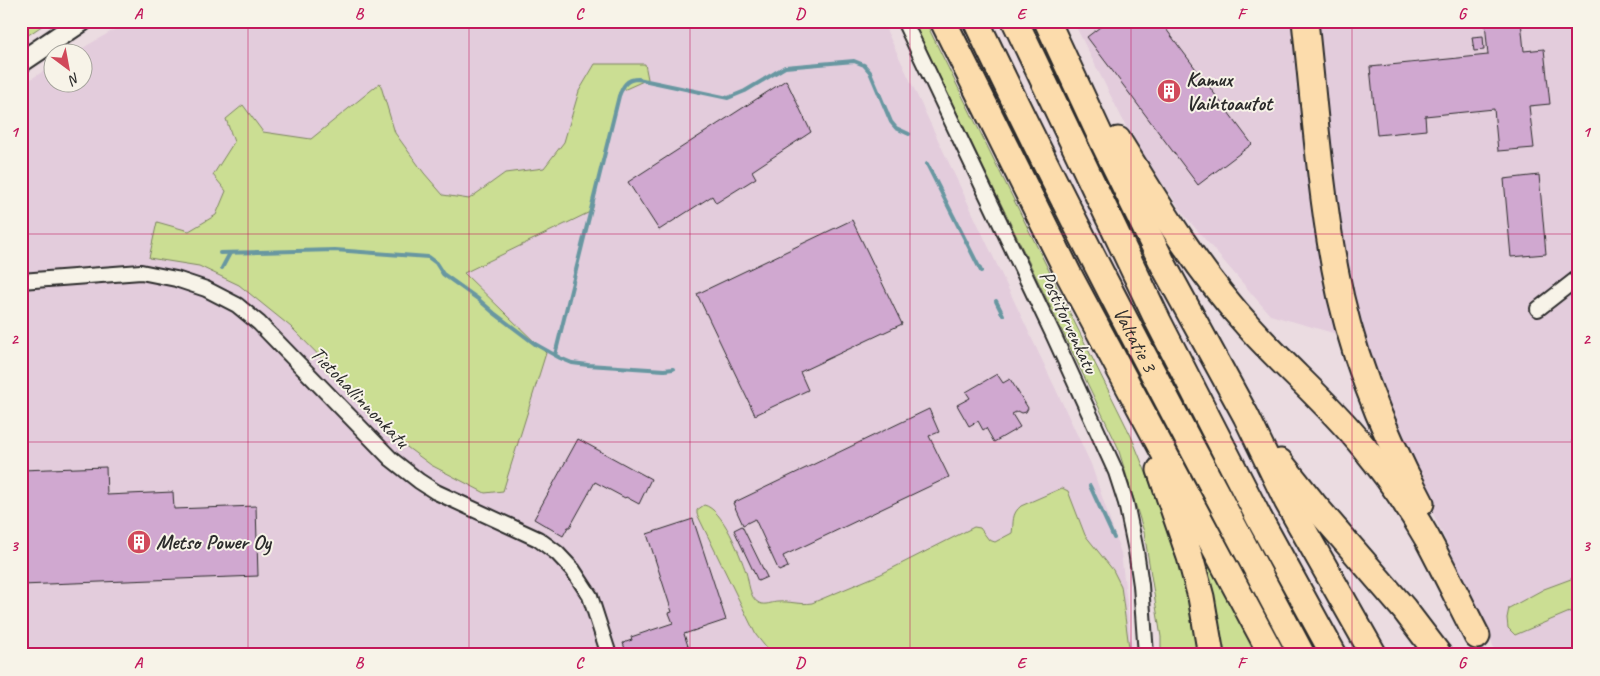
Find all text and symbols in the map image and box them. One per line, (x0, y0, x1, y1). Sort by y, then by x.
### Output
text: A (134, 4, 144, 24)
text: B (355, 4, 365, 24)
text: C (575, 4, 585, 24)
text: D (795, 4, 806, 24)
text: E (1017, 4, 1028, 24)
text: F (1237, 4, 1248, 24)
text: G (1458, 4, 1468, 24)
north arrow (42, 42, 92, 92)
place label: Kamux Vaihtoautot (1186, 66, 1274, 116)
text: N (64, 69, 83, 89)
building icon: Kamux Vaihtoautot (1156, 78, 1182, 104)
text: 1 (10, 122, 19, 142)
text: 1 (1582, 122, 1591, 142)
street label: Postitorvenkatu (1034, 266, 1105, 379)
street label: Valtatie 3 (1108, 302, 1164, 378)
text: 2 (10, 329, 19, 349)
text: 2 (1582, 329, 1591, 349)
street label: Tietohallinnonkatu (305, 341, 416, 454)
building icon: Metso Power Oy (126, 529, 152, 555)
place label: Metso Power Oy (156, 529, 273, 556)
text: 3 (10, 536, 19, 556)
text: 3 (1582, 536, 1591, 556)
text: A (134, 653, 144, 673)
text: B (355, 653, 365, 673)
text: C (575, 653, 585, 673)
text: D (795, 653, 806, 673)
text: E (1017, 653, 1028, 673)
text: F (1237, 653, 1248, 673)
text: G (1458, 653, 1468, 673)

